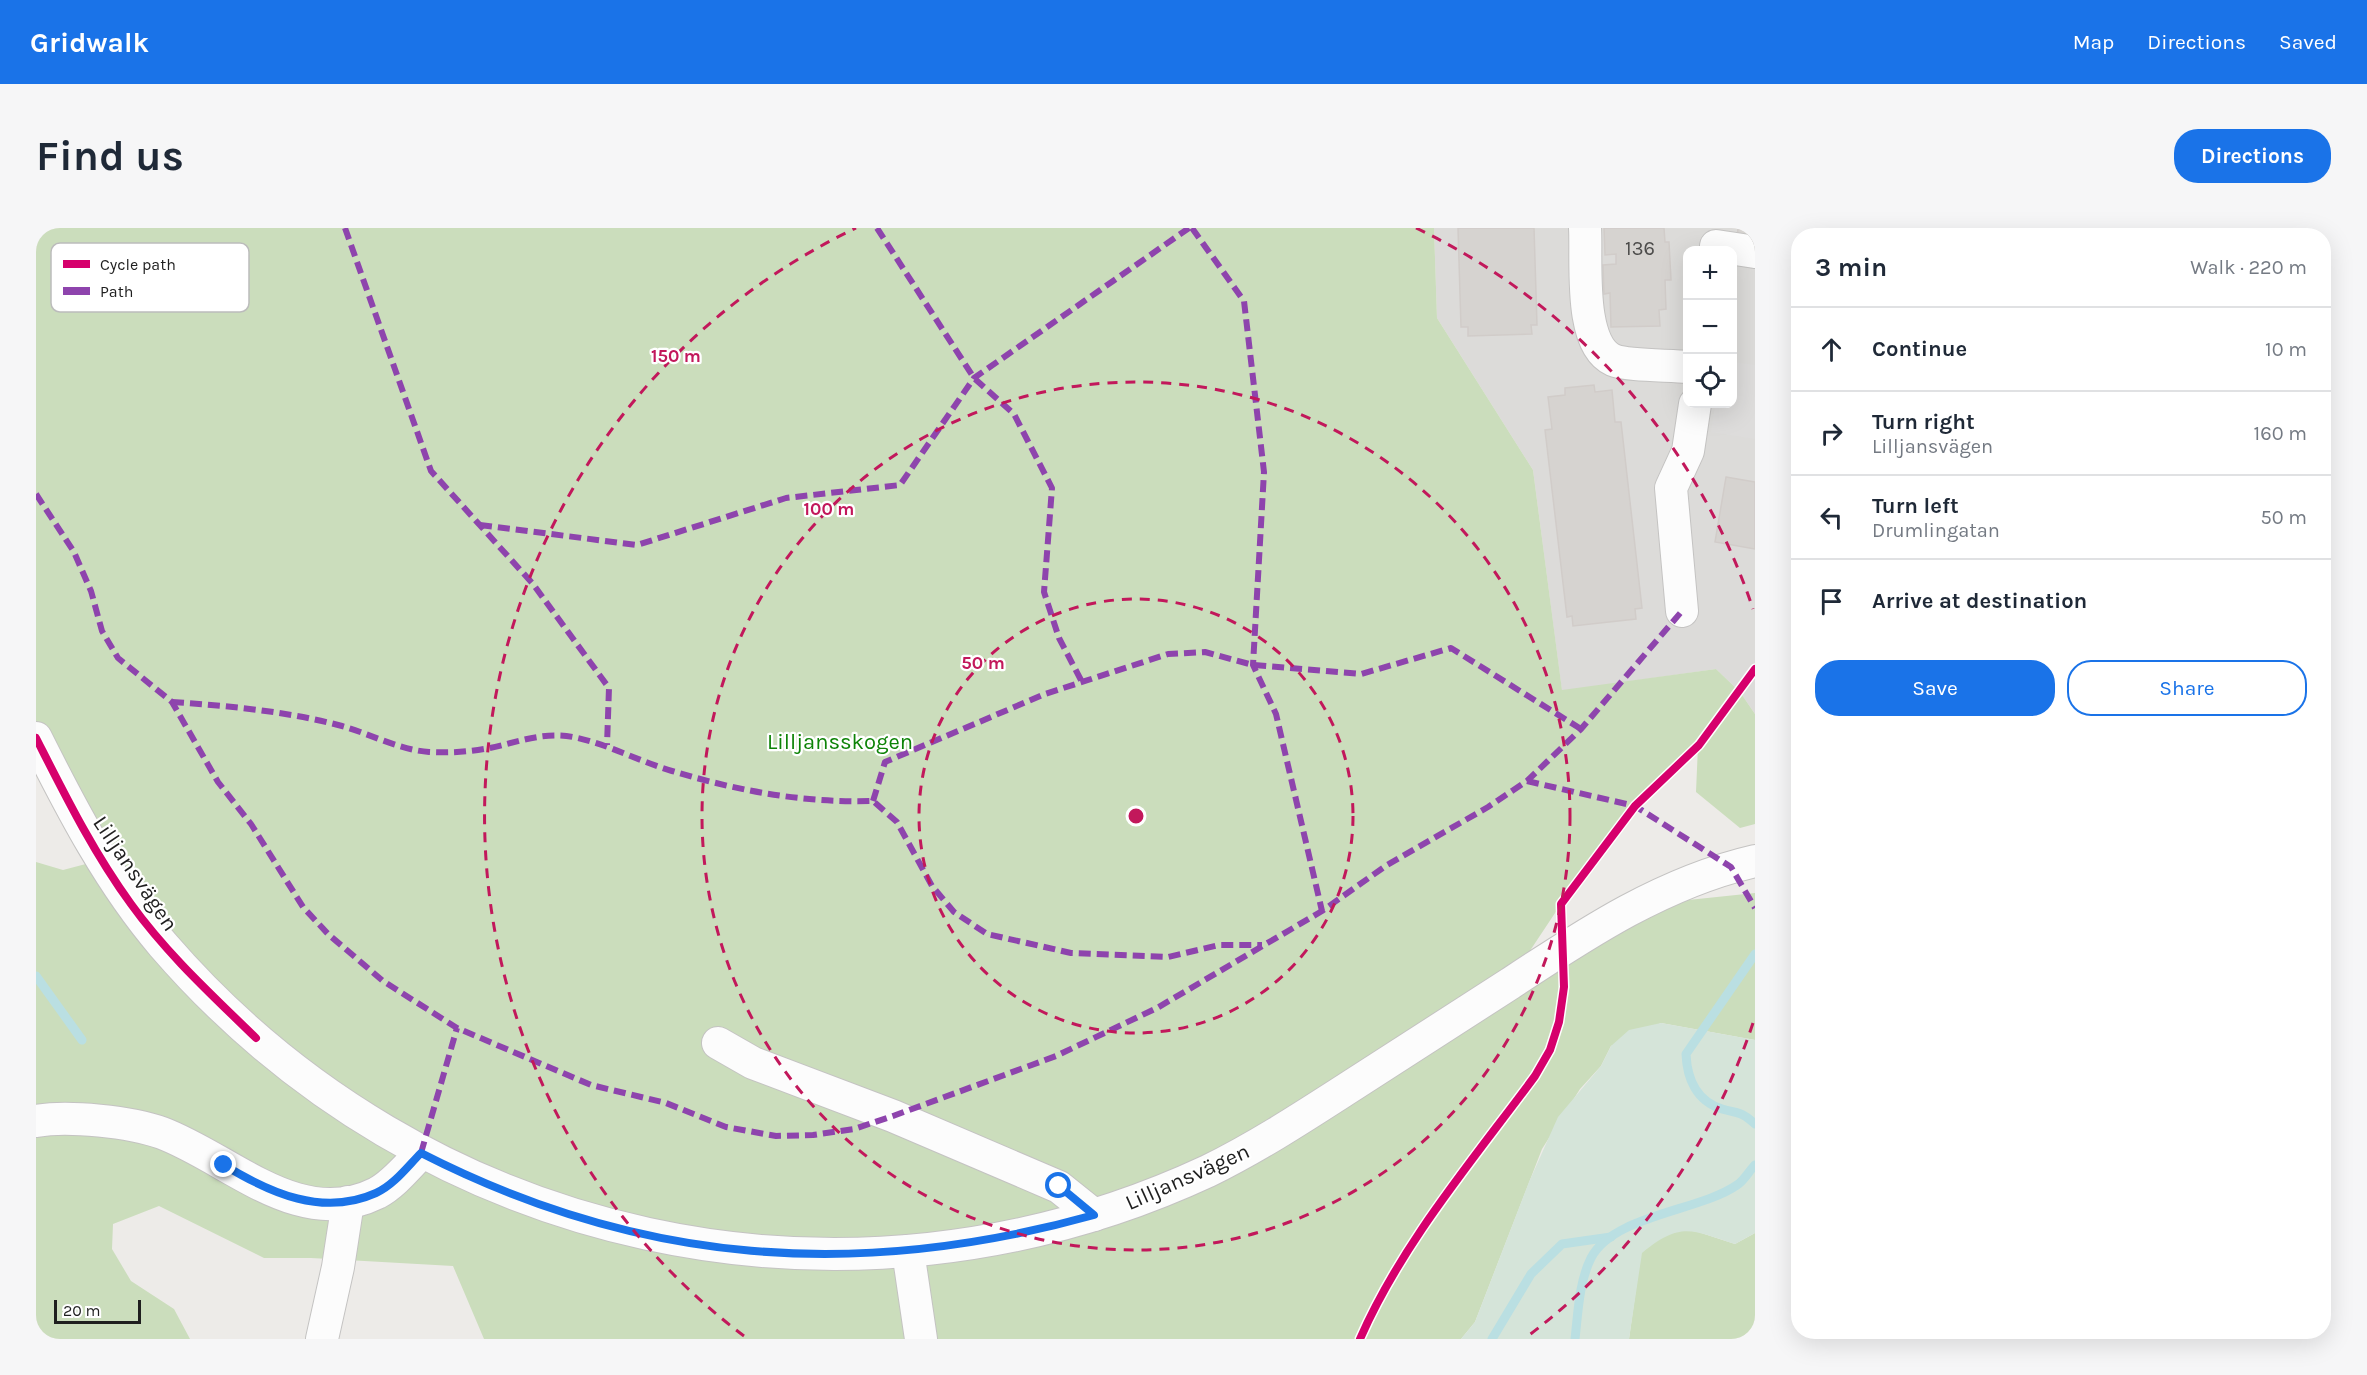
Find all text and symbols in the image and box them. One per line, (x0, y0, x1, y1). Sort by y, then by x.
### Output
text: Gridwalk (30, 26, 149, 59)
text: Map (2073, 30, 2114, 54)
text: Directions (2147, 30, 2246, 54)
text: Saved (2279, 30, 2337, 54)
button: Directions (2174, 129, 2331, 183)
text: Find us (36, 131, 184, 181)
house number: 136 (1625, 237, 1655, 260)
legend (51, 243, 249, 312)
map controls (1683, 246, 1737, 408)
button: + (1683, 246, 1737, 300)
text: 3 min (1815, 252, 1887, 283)
text: Cycle path (100, 255, 176, 274)
text: Walk · 220 m (2190, 256, 2307, 279)
text: Path (100, 282, 133, 301)
button: − (1683, 300, 1737, 354)
icon: ahead (1815, 333, 1848, 366)
text: Continue (1872, 336, 1967, 362)
text: 10 m (2265, 338, 2307, 361)
text: 150 m (651, 345, 701, 367)
button: locate (1683, 354, 1737, 408)
text: Turn right (1872, 409, 1975, 435)
icon: right (1815, 417, 1848, 450)
text: 160 m (2254, 422, 2307, 445)
text: Lilljansvägen (1872, 435, 1993, 458)
text: Turn left (1872, 493, 1959, 519)
text: 100 m (804, 498, 854, 520)
icon: left (1815, 501, 1848, 534)
text: 50 m (2260, 506, 2307, 529)
text: Drumlingatan (1872, 519, 2000, 542)
icon: arrive (1815, 585, 1848, 618)
text: Arrive at destination (1872, 588, 2087, 614)
text: 50 m (961, 652, 1005, 674)
button: Save (1815, 660, 2055, 716)
button: Share (2067, 660, 2307, 716)
park label: Lilljansskogen (767, 729, 913, 755)
centre of rings (1126, 806, 1146, 826)
street label: Lilljansvägen (87, 811, 183, 936)
street label: Lilljansvägen (1121, 1138, 1254, 1216)
route end (210, 1151, 236, 1177)
route start (1045, 1172, 1071, 1198)
scale bar (54, 1297, 141, 1324)
text: 20 m (63, 1301, 101, 1320)

